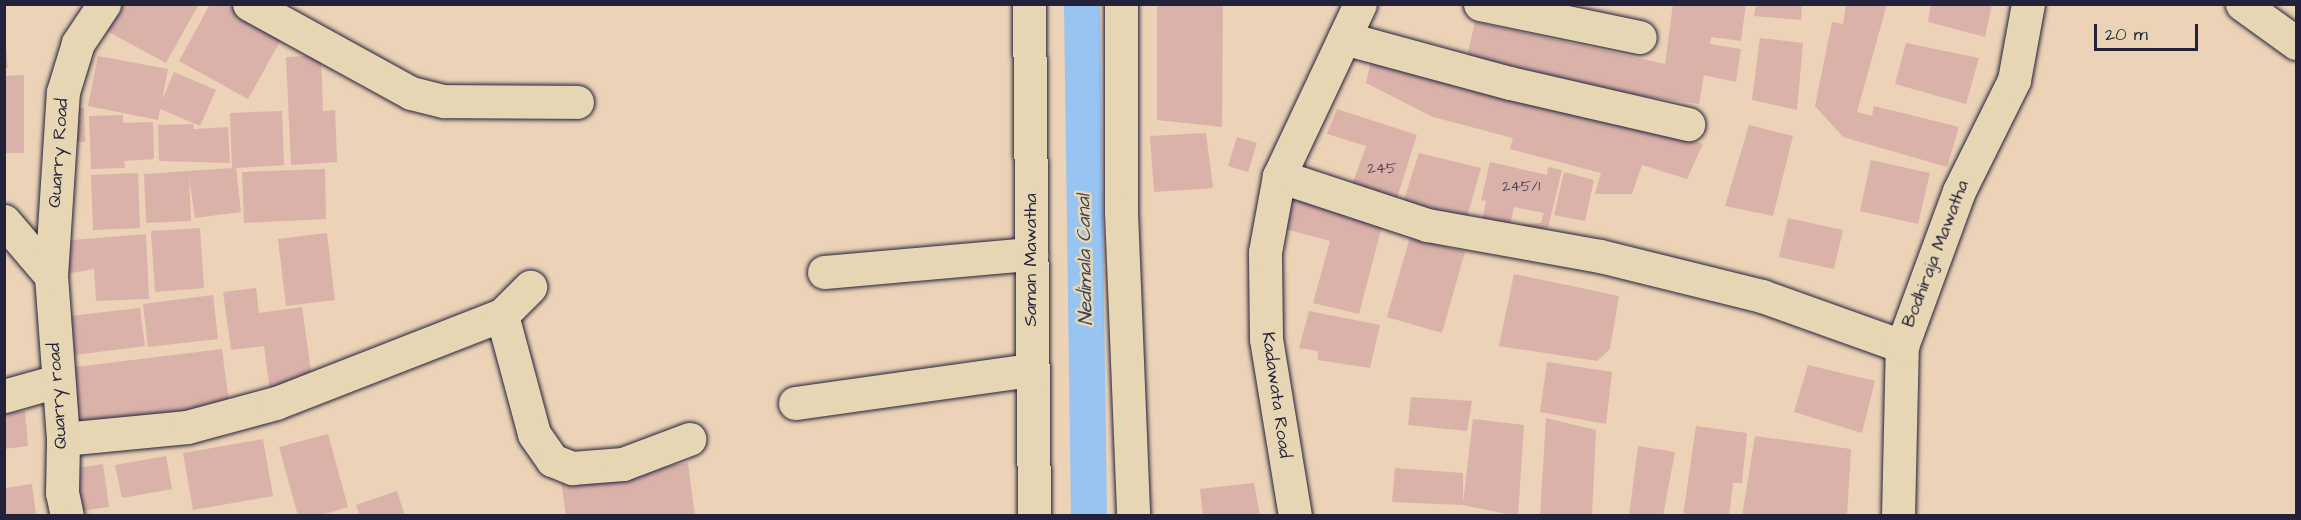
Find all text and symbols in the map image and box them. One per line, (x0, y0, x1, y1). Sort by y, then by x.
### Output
scale bar (2097, 12, 2200, 50)
text: 20 m (2105, 22, 2148, 47)
street label: Quarry Road (44, 98, 74, 208)
house number: 245 (1367, 160, 1397, 178)
house number: 245/1 (1502, 178, 1540, 196)
street label: Bodhiraja Mawatha (1898, 178, 1974, 330)
street label: Saman Mawatha (1020, 193, 1042, 327)
water label: Nedimala Canal (1072, 194, 1098, 326)
street label: Kadawata Road (1256, 331, 1296, 459)
street label: Quarry road (44, 342, 72, 450)

